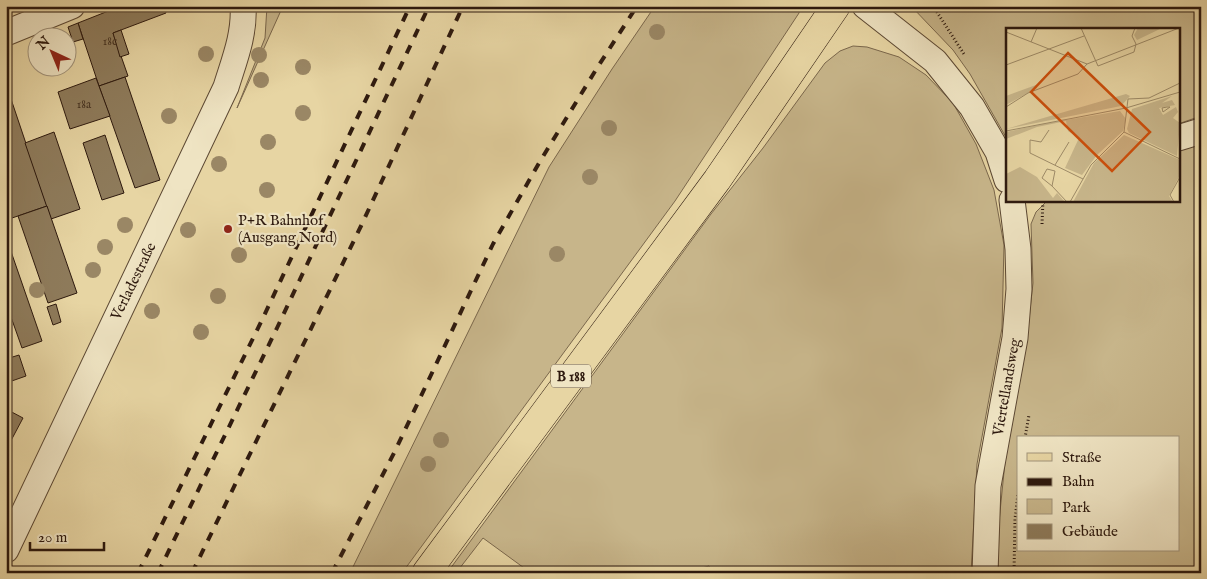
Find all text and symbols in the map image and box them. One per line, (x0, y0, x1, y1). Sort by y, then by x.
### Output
north arrow (28, 28, 78, 78)
inset map (1006, 28, 1180, 201)
text: N (32, 33, 54, 55)
house number: 18c (103, 34, 117, 49)
house number: 18a (77, 97, 92, 112)
place label: P+R Bahnhof (Ausgang Nord) (238, 211, 337, 247)
marker: P+R Bahnhof (Ausgang Nord) (222, 223, 234, 235)
street label: Verladestraße (106, 239, 160, 324)
street label: Viertellandsweg (988, 336, 1025, 438)
road number: B 188 (551, 364, 591, 388)
legend (1017, 436, 1180, 552)
text: Straße (1062, 448, 1102, 467)
text: Bahn (1062, 472, 1094, 491)
text: Park (1062, 498, 1092, 517)
scale bar (30, 519, 104, 551)
text: Gebäude (1062, 522, 1118, 541)
text: 20 m (38, 528, 68, 547)

